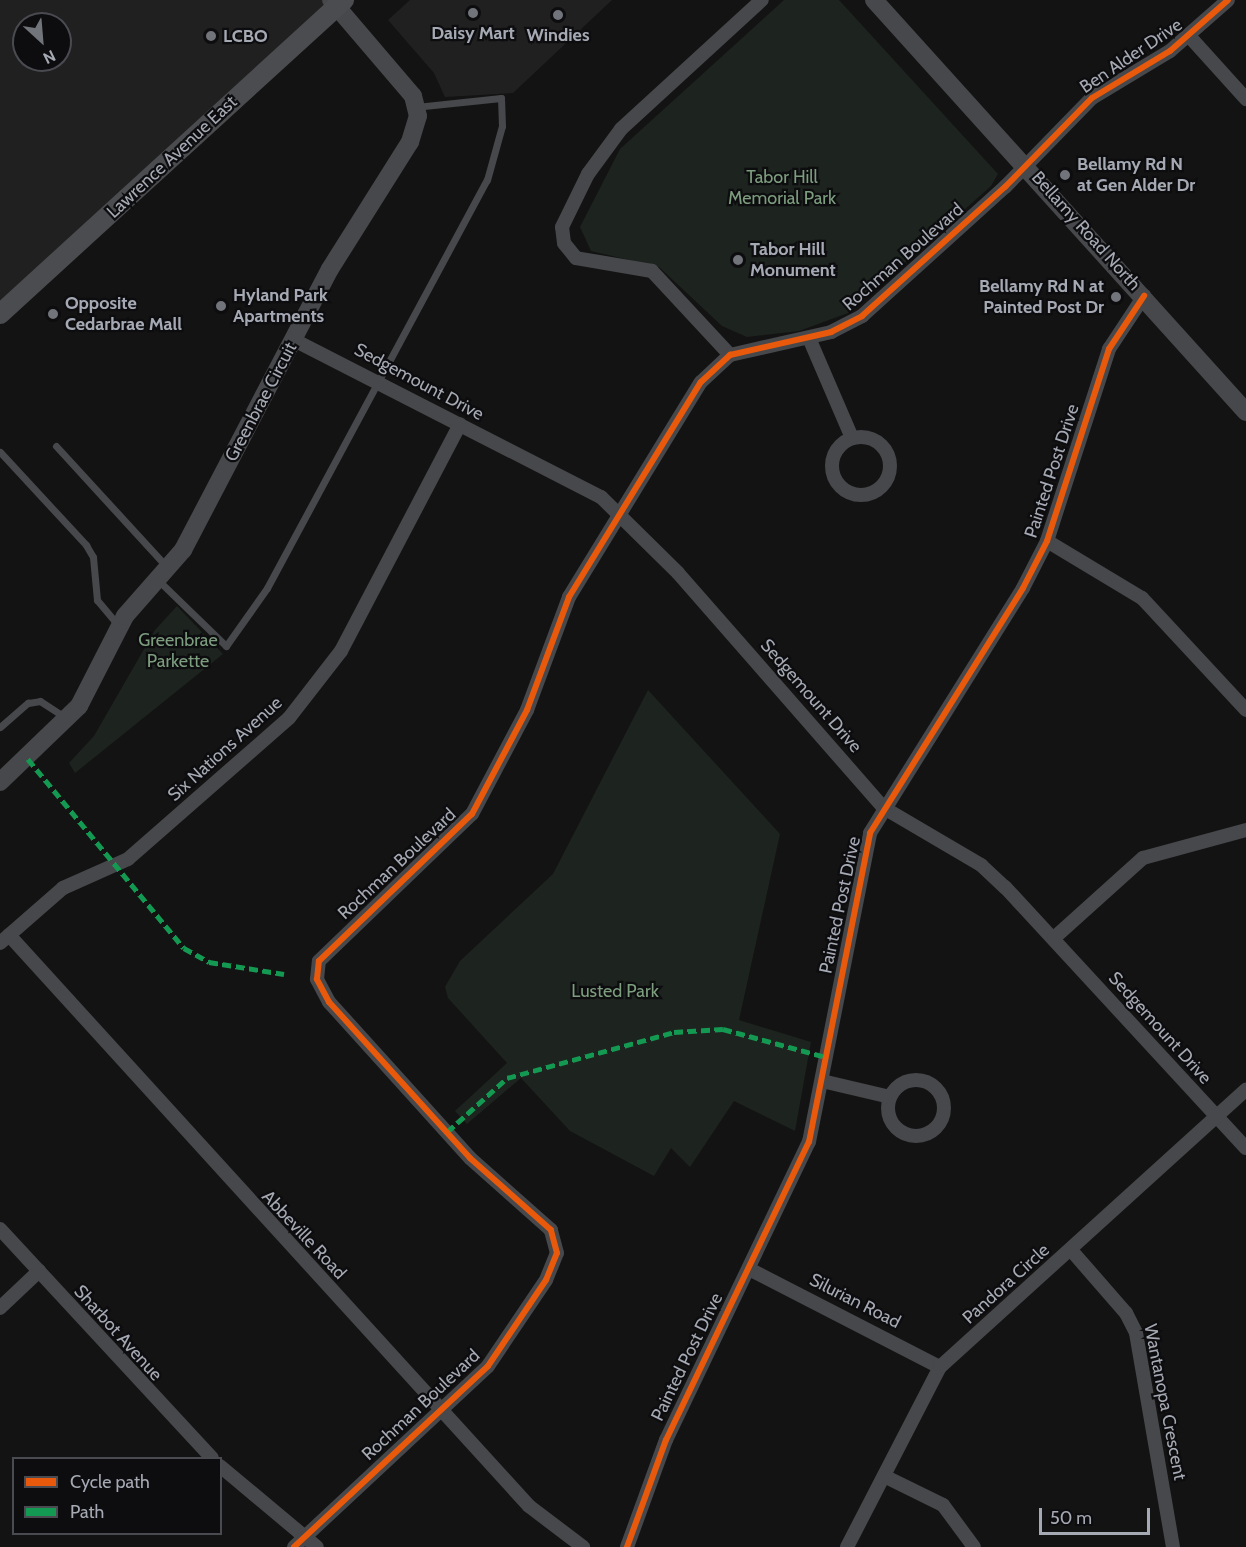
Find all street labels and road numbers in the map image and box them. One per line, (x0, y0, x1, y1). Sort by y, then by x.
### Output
street label: Ben Alder Drive (1076, 14, 1186, 98)
street label: Lawrence Avenue East (103, 91, 241, 223)
street label: Bellamy Road North (1027, 167, 1145, 295)
street label: Rochman Boulevard (838, 199, 968, 315)
street label: Greenbrae Circuit (221, 339, 301, 465)
street label: Sedgemount Drive (351, 339, 487, 425)
street label: Painted Post Drive (1020, 401, 1084, 541)
street label: Sedgemount Drive (756, 635, 866, 757)
street label: Six Nations Avenue (163, 692, 287, 806)
street label: Rochman Boulevard (334, 804, 460, 924)
street label: Painted Post Drive (815, 834, 865, 976)
street label: Sedgemount Drive (1104, 967, 1216, 1089)
street label: Abbeville Road (257, 1186, 351, 1284)
street label: Pandora Circle (958, 1239, 1054, 1329)
street label: Silurian Road (806, 1269, 904, 1333)
street label: Sharbot Avenue (69, 1281, 167, 1385)
street label: Painted Post Drive (647, 1290, 727, 1424)
street label: Wantanopa Crescent (1139, 1322, 1191, 1482)
street label: Rochman Boulevard (358, 1345, 484, 1465)

